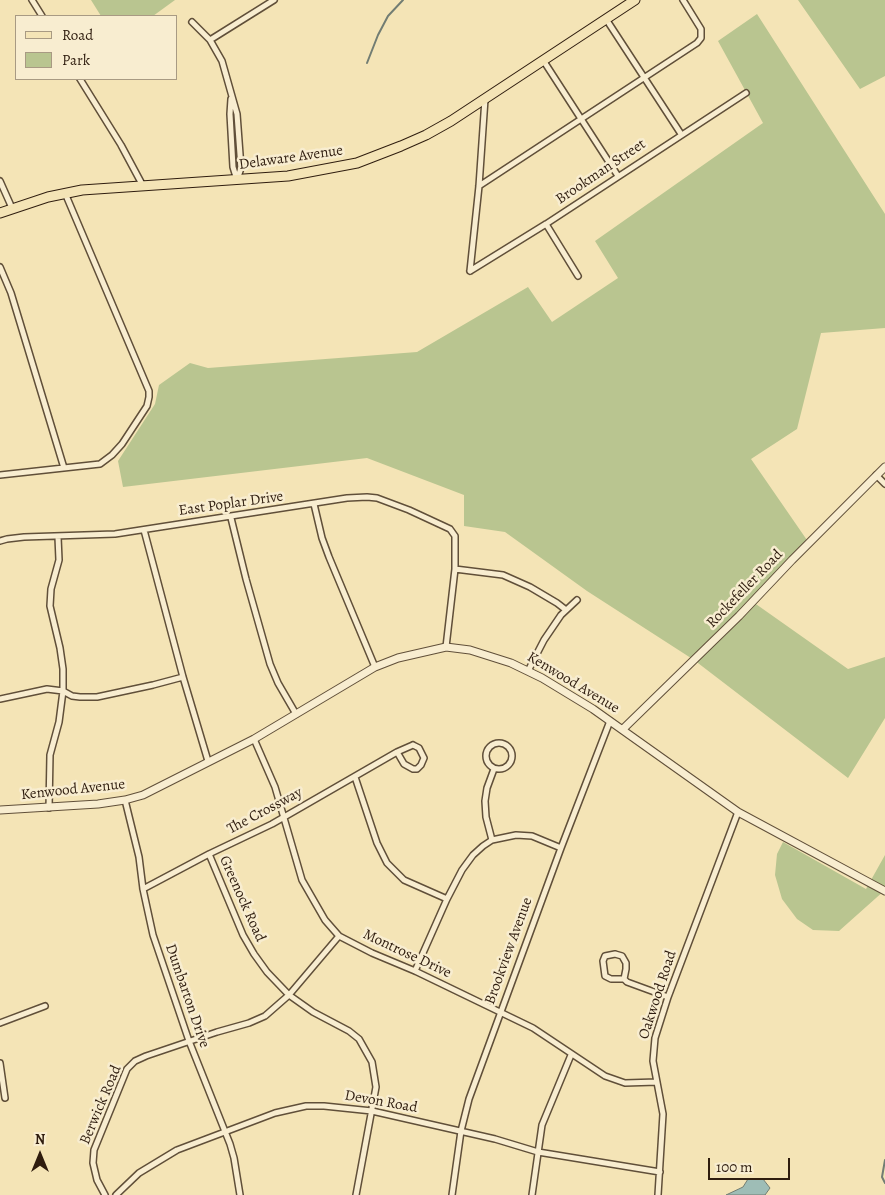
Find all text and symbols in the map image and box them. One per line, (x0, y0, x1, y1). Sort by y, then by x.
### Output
legend (15, 15, 178, 80)
text: Road (62, 25, 93, 45)
text: Park (62, 50, 90, 70)
street label: Brookman Street (553, 135, 649, 209)
street label: Delaware Avenue (238, 142, 344, 174)
street label: East Poplar Drive (177, 488, 285, 520)
street label: Rockefeller Road (703, 546, 787, 632)
street label: Kenwood Avenue (524, 648, 622, 718)
street label: Kenwood Avenue (20, 776, 126, 804)
street label: The Crossway (224, 784, 306, 838)
street label: Greenock Road (215, 853, 269, 945)
street label: Brookview Avenue (481, 895, 537, 1007)
street label: Montrose Drive (360, 926, 454, 982)
street label: Dumbarton Drive (161, 942, 213, 1050)
street label: Oakwood Road (635, 948, 681, 1042)
street label: Berwick Road (76, 1063, 126, 1147)
street label: Devon Road (343, 1087, 419, 1117)
north arrow (15, 1130, 65, 1180)
text: N (35, 1130, 45, 1149)
scale bar (710, 1148, 792, 1180)
text: 100 m (716, 1157, 753, 1177)

